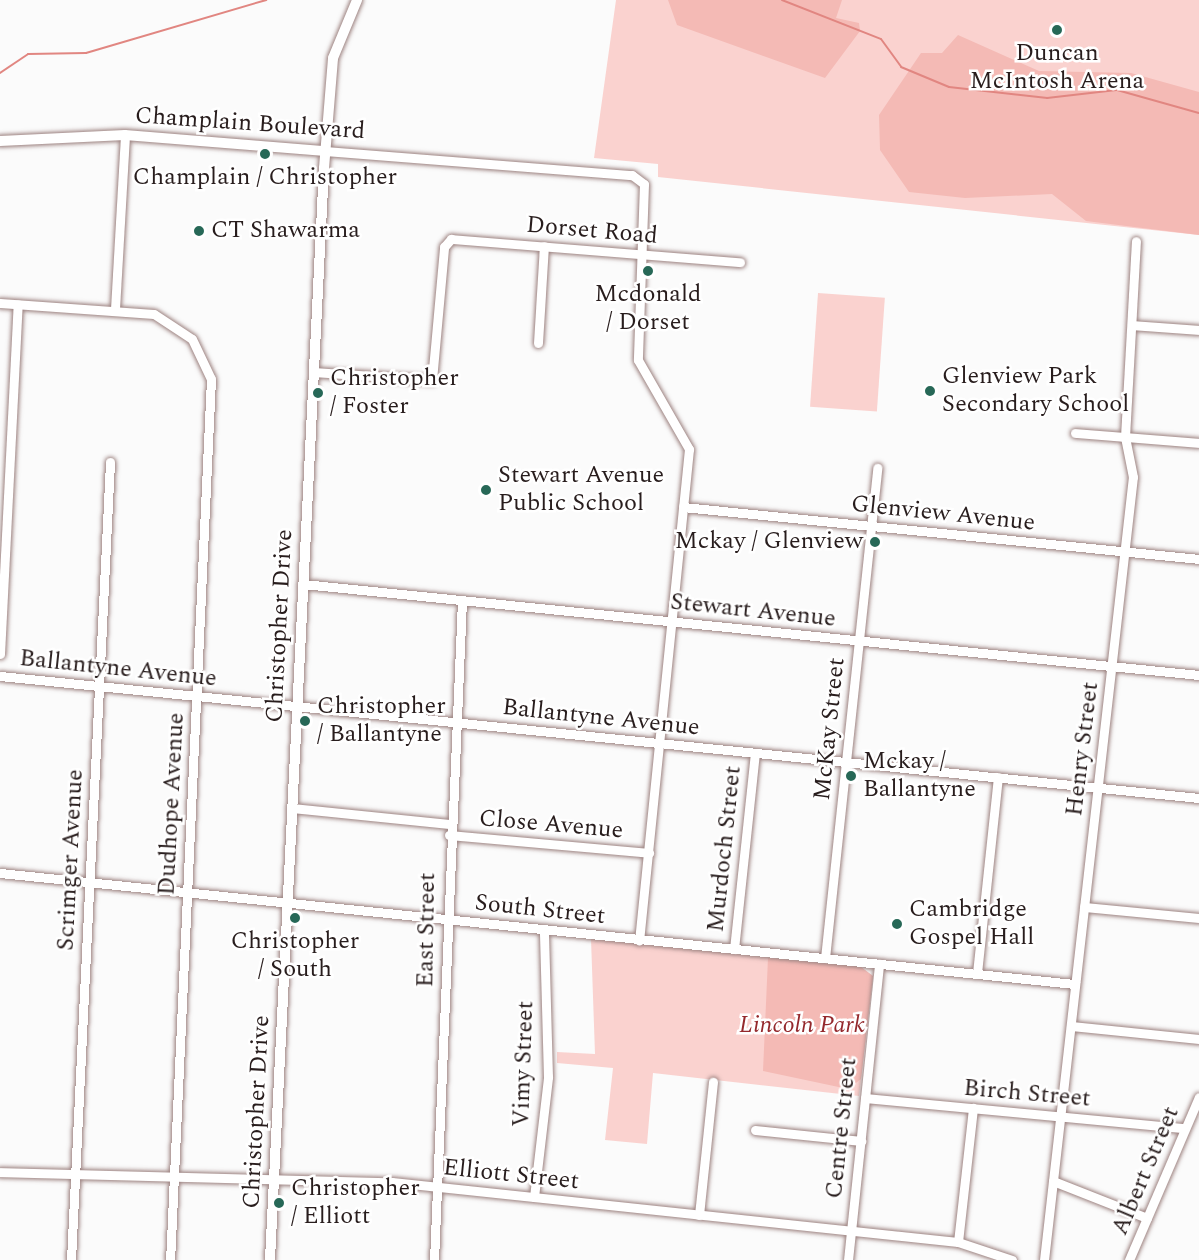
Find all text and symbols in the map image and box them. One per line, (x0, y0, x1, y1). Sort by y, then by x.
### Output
marker: Duncan McIntosh Arena (1050, 23, 1064, 37)
place label: Duncan McIntosh Arena (970, 40, 1144, 96)
street label: Champlain Boulevard (134, 102, 366, 146)
marker: Champlain / Christopher (258, 147, 272, 161)
place label: Champlain / Christopher (133, 164, 397, 192)
street label: Dorset Road (525, 211, 659, 251)
place label: CT Shawarma (211, 217, 360, 245)
marker: CT Shawarma (192, 224, 206, 238)
marker: Mcdonald / Dorset (641, 264, 655, 278)
place label: Mcdonald / Dorset (595, 281, 701, 337)
place label: Glenview Park Secondary School (942, 363, 1129, 419)
place label: Christopher / Foster (330, 365, 459, 421)
marker: Glenview Park Secondary School (923, 384, 937, 398)
marker: Christopher / Foster (311, 386, 325, 400)
place label: Stewart Avenue Public School (498, 462, 664, 518)
marker: Stewart Avenue Public School (479, 483, 493, 497)
street label: Glenview Avenue (850, 490, 1036, 538)
place label: Mckay / Glenview (675, 528, 863, 556)
street label: Christopher Drive (261, 529, 299, 723)
marker: Mckay / Glenview (868, 535, 882, 549)
street label: Stewart Avenue (669, 588, 837, 634)
street label: Ballantyne Avenue (18, 644, 218, 694)
street label: McKay Street (808, 656, 852, 802)
street label: Henry Street (1060, 680, 1106, 818)
place label: Christopher / Ballantyne (317, 693, 446, 749)
street label: Ballantyne Avenue (501, 693, 701, 743)
street label: Dudhope Avenue (153, 712, 191, 896)
marker: Christopher / Ballantyne (298, 714, 312, 728)
place label: Mckay / Ballantyne (863, 748, 976, 804)
street label: Murdoch Street (702, 764, 748, 934)
street label: Scrimger Avenue (52, 769, 90, 951)
marker: Mckay / Ballantyne (844, 769, 858, 783)
street label: Close Avenue (478, 804, 624, 846)
street label: East Street (412, 872, 442, 988)
street label: South Street (473, 889, 607, 931)
place label: Cambridge Gospel Hall (909, 896, 1034, 952)
marker: Christopher / South (288, 911, 302, 925)
marker: Cambridge Gospel Hall (890, 917, 904, 931)
place label: Christopher / South (231, 928, 359, 984)
street label: Vimy Street (507, 1000, 541, 1128)
park label: Lincoln Park (739, 1012, 865, 1040)
street label: Christopher Drive (238, 1015, 276, 1209)
street label: Centre Street (820, 1056, 864, 1200)
street label: Birch Street (962, 1074, 1092, 1114)
street label: Albert Street (1106, 1102, 1186, 1240)
street label: Elliott Street (442, 1154, 580, 1196)
place label: Christopher / Elliott (291, 1175, 420, 1231)
marker: Christopher / Elliott (272, 1196, 286, 1210)

